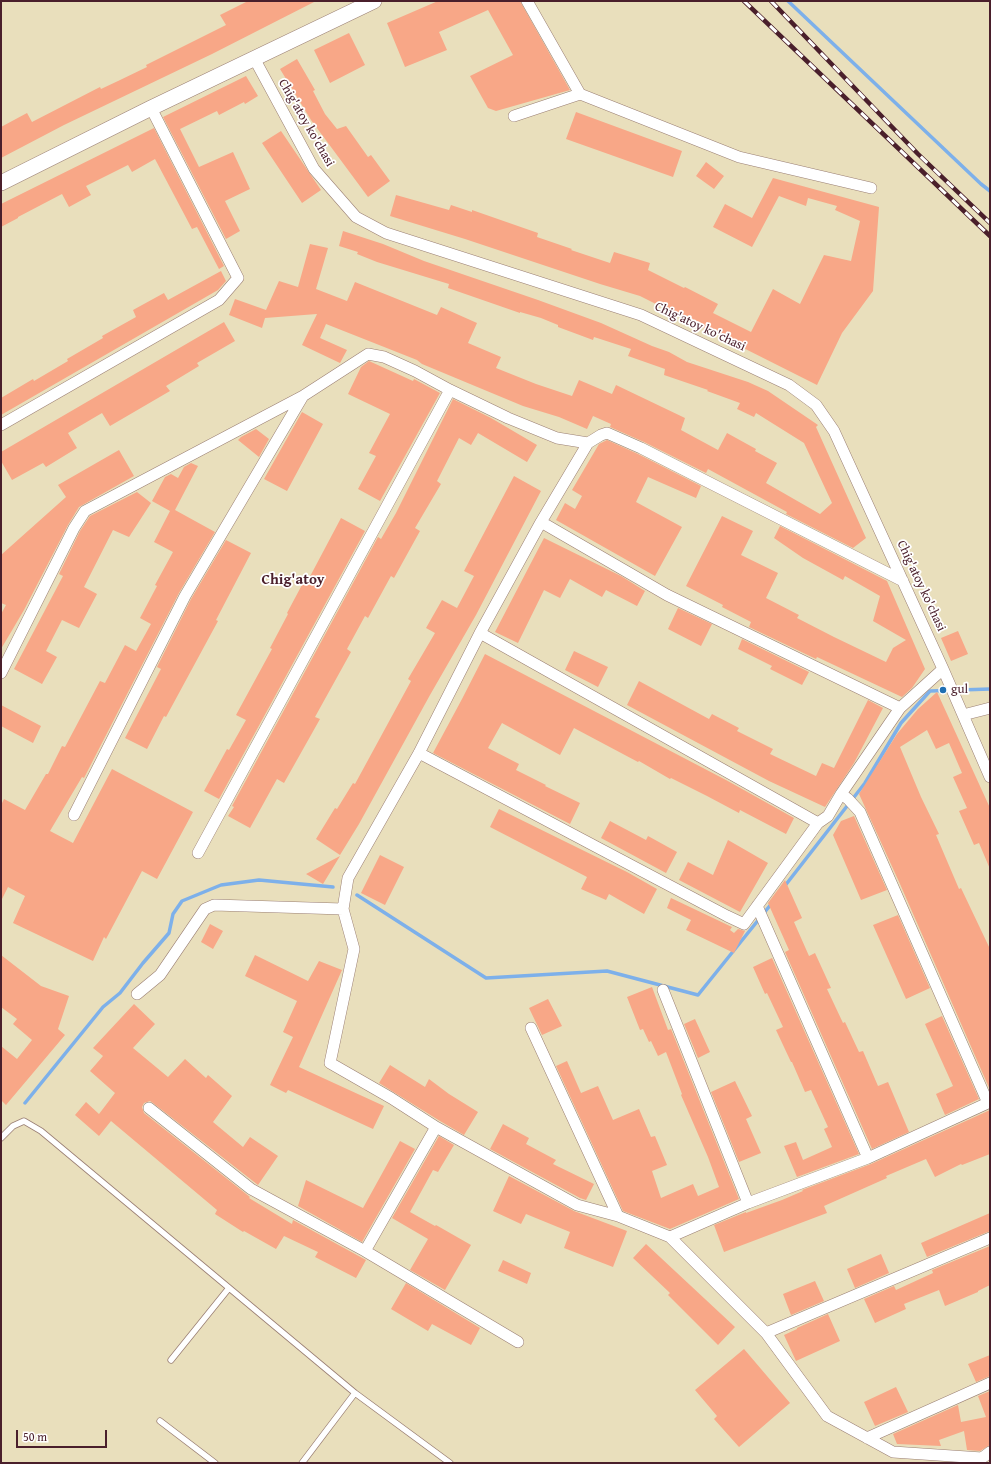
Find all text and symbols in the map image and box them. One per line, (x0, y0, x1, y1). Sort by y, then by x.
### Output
street label: Chig'atoy ko'chasi (275, 76, 337, 170)
street label: Chig'atoy ko'chasi (652, 299, 748, 355)
street label: Chig'atoy ko'chasi (893, 538, 949, 634)
district label: Chig'atoy (261, 571, 325, 589)
place label: gul (951, 682, 968, 698)
marker: gul (938, 685, 948, 695)
scale bar (18, 1422, 109, 1448)
text: 50 m (23, 1428, 47, 1445)

